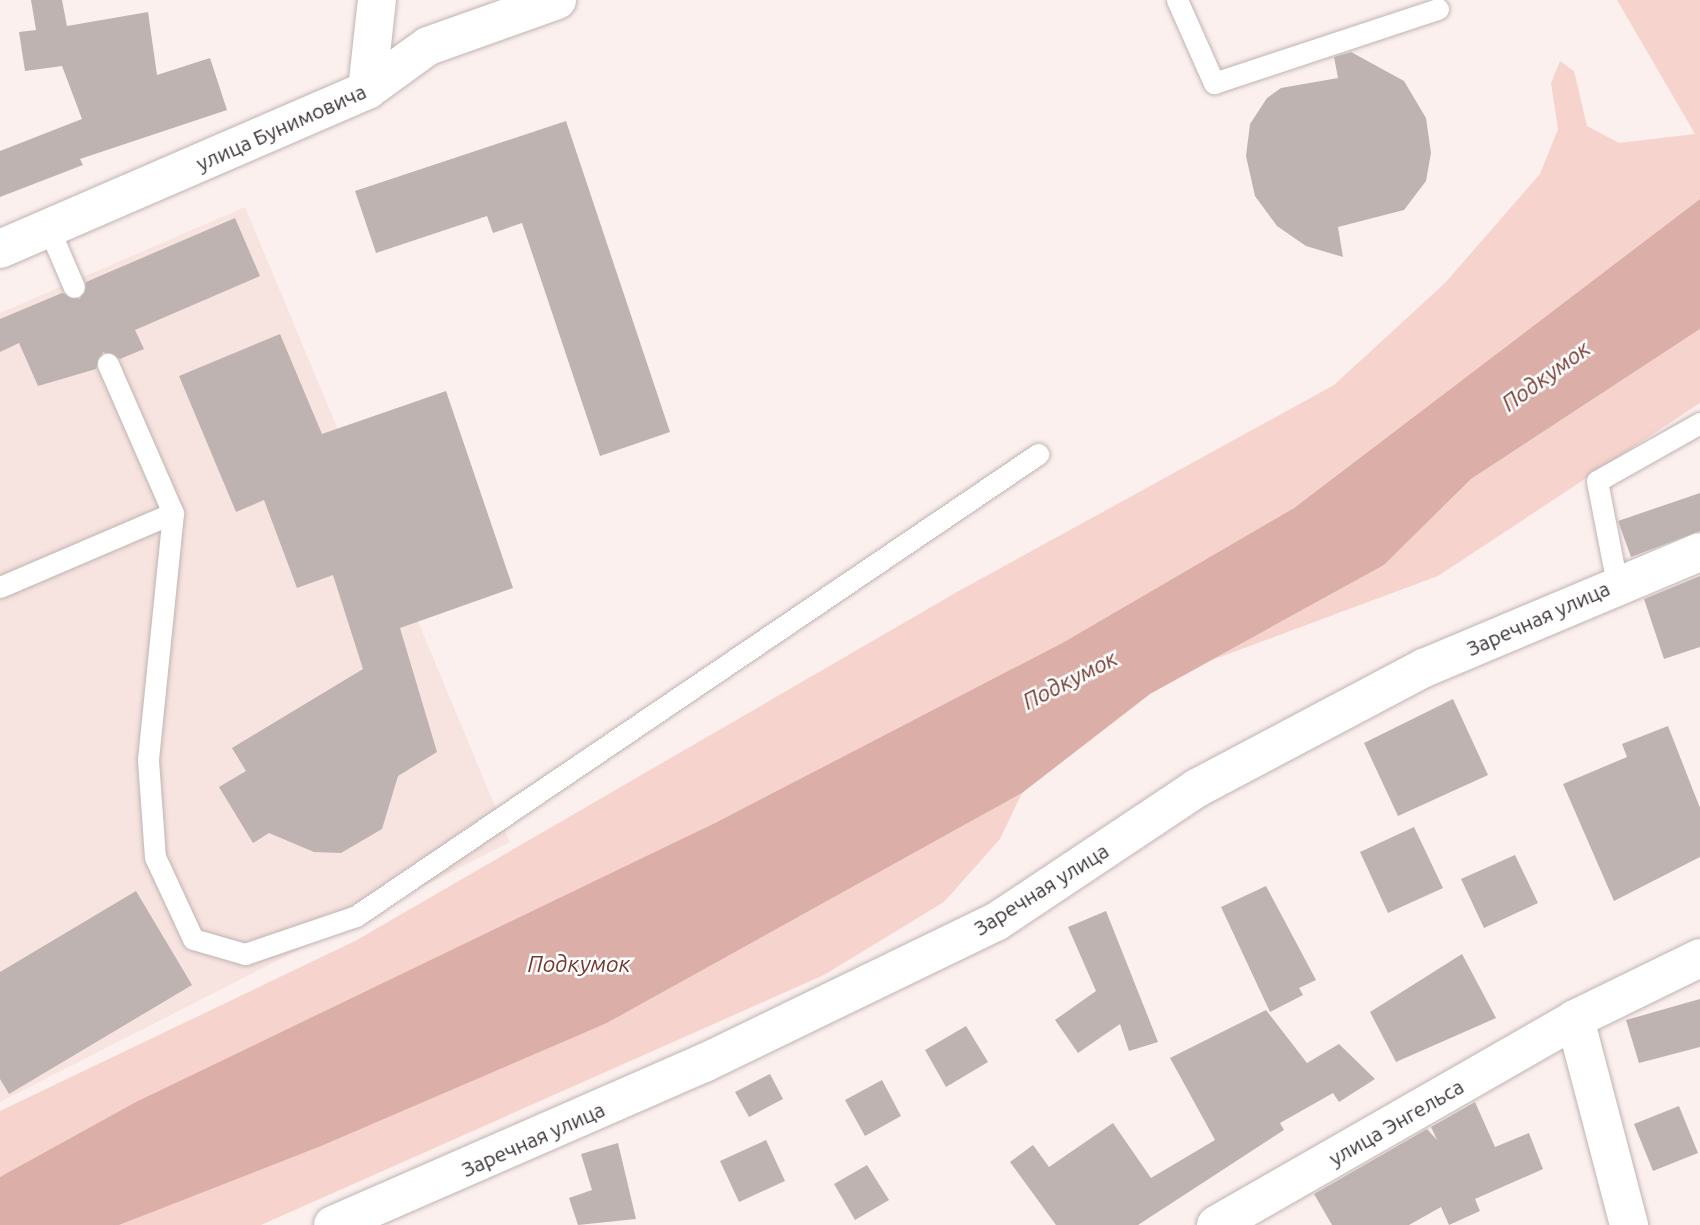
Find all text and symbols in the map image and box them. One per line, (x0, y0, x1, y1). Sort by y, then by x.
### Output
street label: улица Бунимовича (192, 78, 370, 176)
water label: Подкумок (1496, 335, 1596, 417)
street label: Заречная улица (1462, 575, 1614, 661)
water label: Подкумок (1018, 644, 1122, 716)
street label: Заречная улица (969, 837, 1113, 941)
water label: Подкумок (528, 950, 630, 978)
street label: улица Энгельса (1324, 1073, 1468, 1171)
street label: Заречная улица (457, 1096, 609, 1182)

